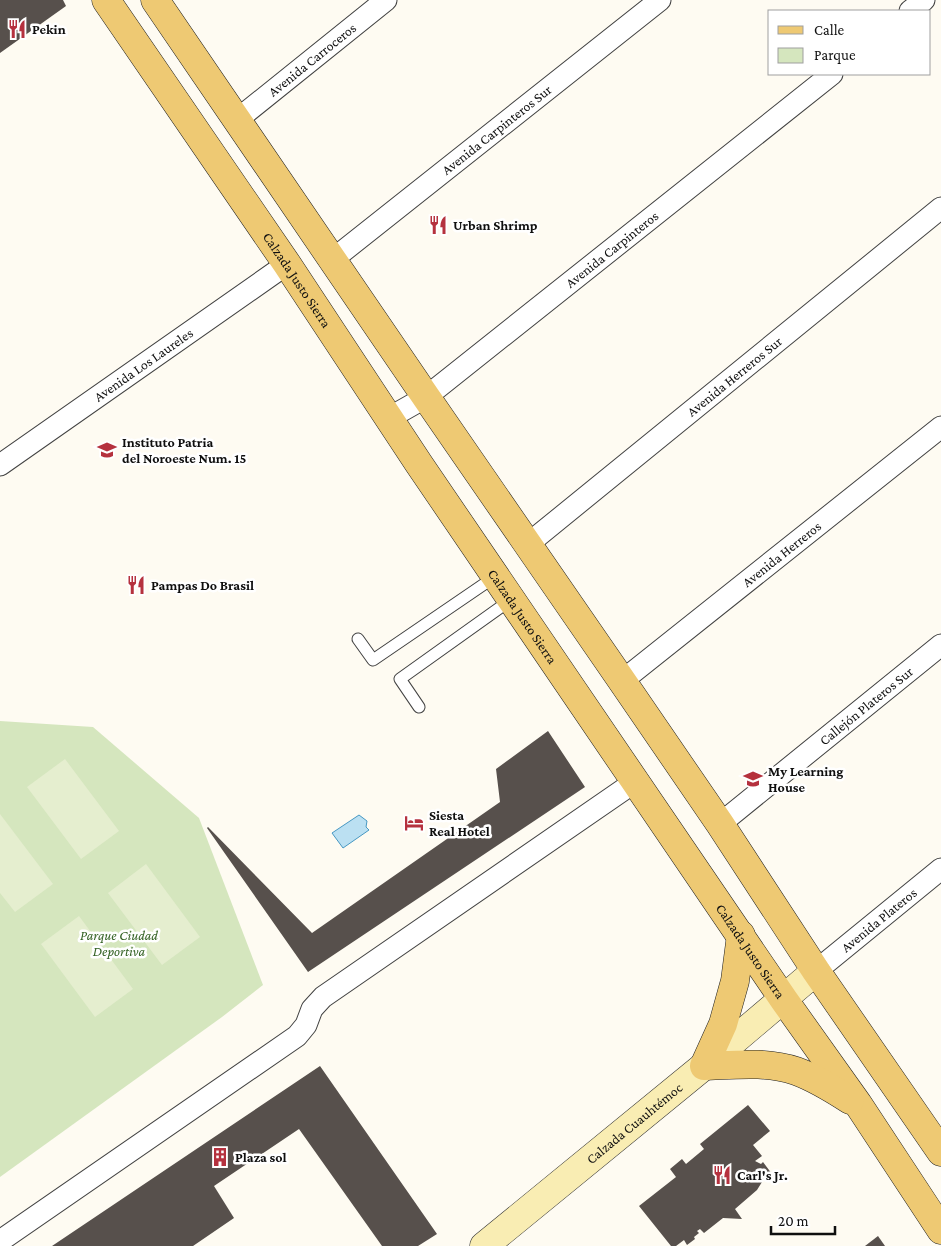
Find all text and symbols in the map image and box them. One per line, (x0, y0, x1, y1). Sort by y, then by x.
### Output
legend (768, 10, 931, 75)
restaurant icon: Pekin (6, 18, 28, 40)
street label: Avenida Carroceros (265, 19, 359, 100)
place label: Pekin (32, 21, 66, 37)
text: Calle (814, 22, 845, 38)
text: Parque (814, 47, 856, 64)
street label: Avenida Carpinteros Sur (438, 81, 555, 178)
street label: Avenida Carpinteros (562, 207, 661, 291)
restaurant icon: Urban Shrimp (427, 214, 449, 236)
place label: Urban Shrimp (453, 217, 538, 233)
street label: Calzada Justo Sierra (260, 229, 335, 331)
street label: Avenida Los Laureles (91, 324, 196, 405)
street label: Avenida Herreros Sur (684, 333, 785, 419)
place label: Instituto Patria del Noroeste Num. 15 (122, 434, 246, 466)
school or university icon: Instituto Patria del Noroeste Num. 15 (96, 439, 118, 461)
street label: Avenida Herreros (739, 518, 824, 590)
street label: Calzada Justo Sierra (485, 566, 561, 667)
restaurant icon: Pampas Do Brasil (125, 574, 147, 596)
place label: Pampas Do Brasil (151, 577, 254, 593)
street label: Callejón Plateros Sur (816, 663, 916, 748)
place label: My Learning House (768, 763, 843, 795)
school or university icon: My Learning House (742, 768, 764, 790)
place label: Siesta Real Hotel (429, 807, 490, 839)
hotel icon: Siesta Real Hotel (403, 812, 425, 834)
street label: Avenida Plateros (838, 884, 920, 955)
street label: Calzada Justo Sierra (713, 901, 789, 1002)
park label: Parque Ciudad Deportiva (80, 927, 158, 959)
street label: Calzada Cuauhtémoc (583, 1079, 685, 1167)
building icon: Plaza sol (209, 1146, 231, 1168)
place label: Plaza sol (235, 1149, 287, 1165)
restaurant icon: Carl's Jr. (711, 1164, 733, 1186)
place label: Carl's Jr. (737, 1167, 788, 1183)
scale bar (771, 1204, 835, 1236)
text: 20 m (778, 1213, 809, 1229)

